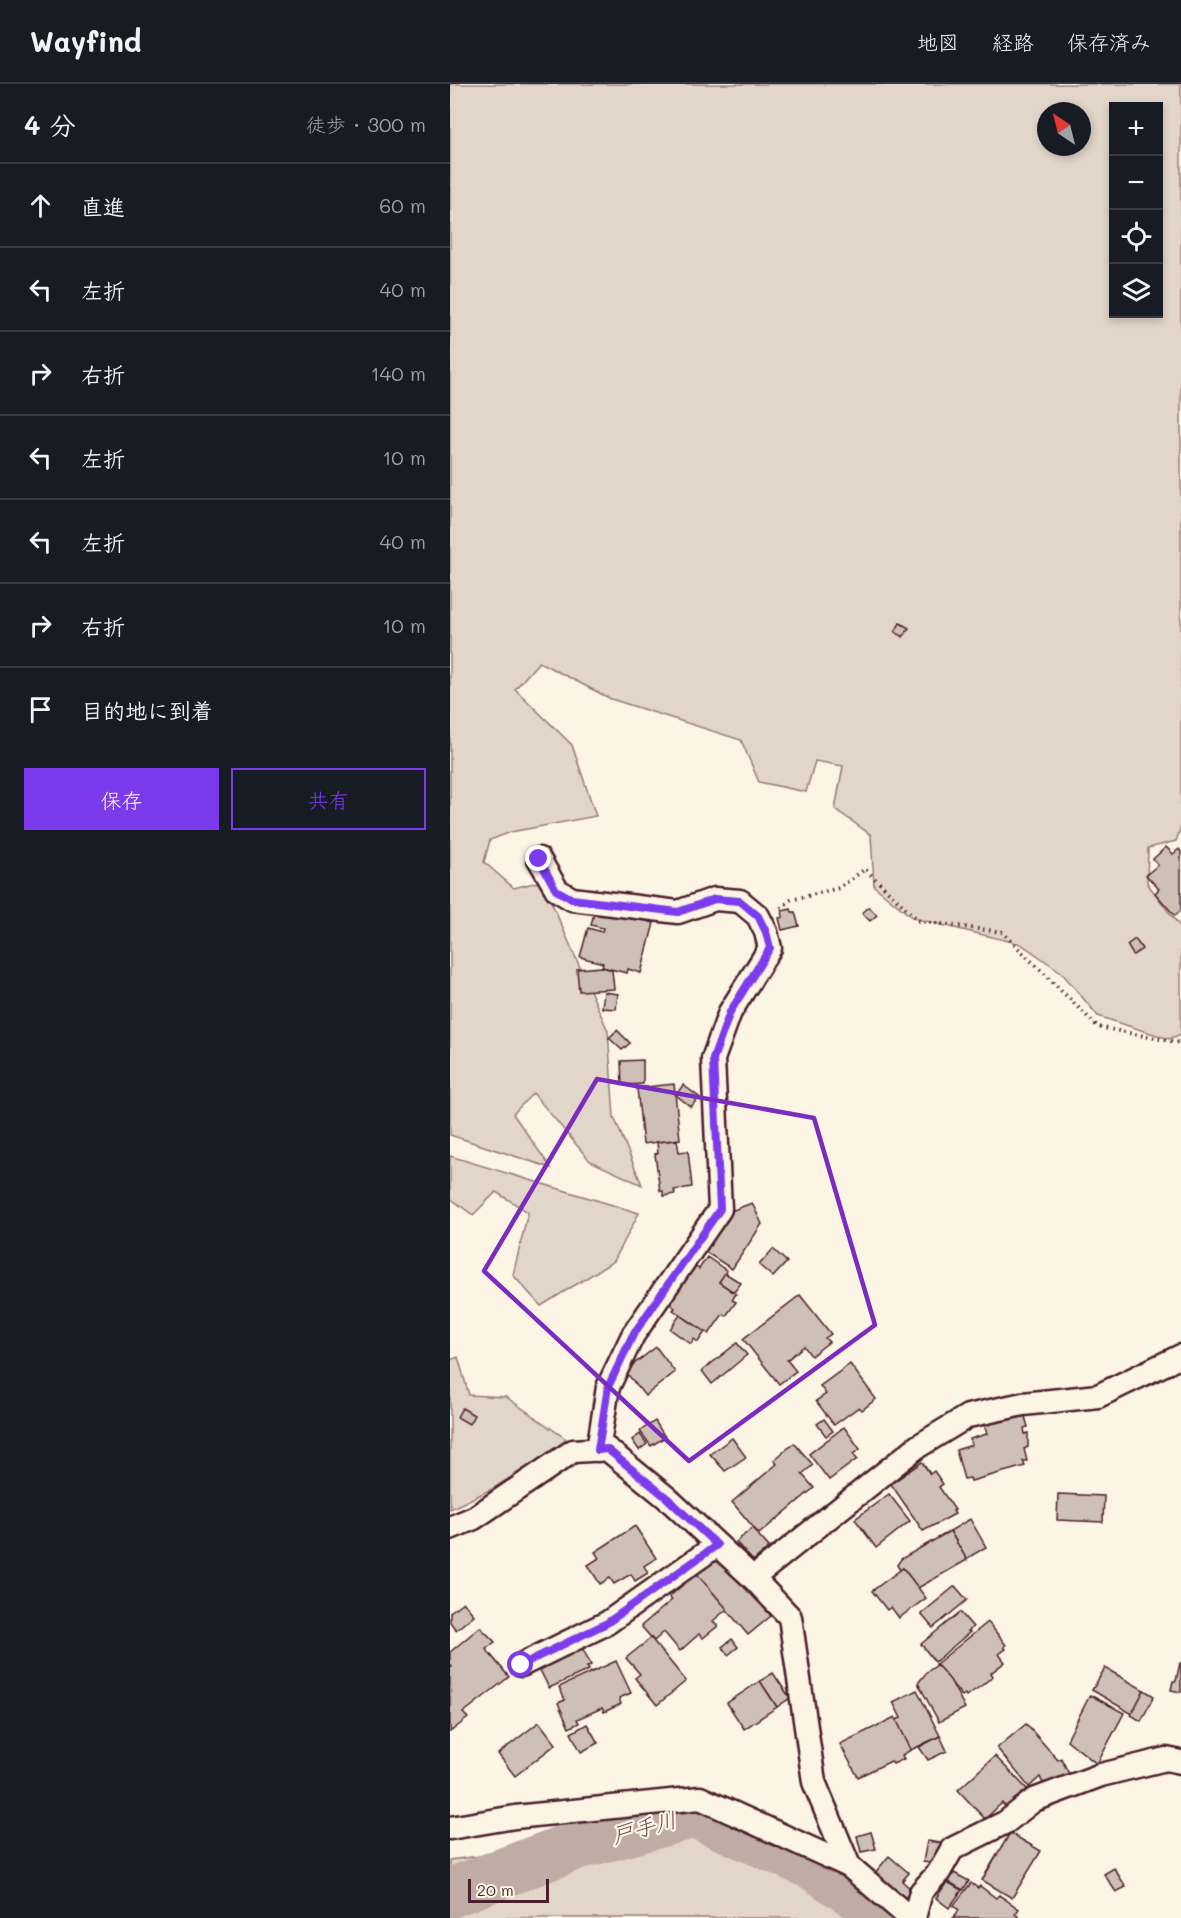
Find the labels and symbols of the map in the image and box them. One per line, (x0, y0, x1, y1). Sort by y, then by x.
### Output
north arrow (1037, 102, 1091, 156)
route end (525, 845, 551, 871)
route start (507, 1651, 533, 1677)
water label: 戸手川 (608, 1804, 680, 1850)
scale bar (468, 1876, 549, 1904)

